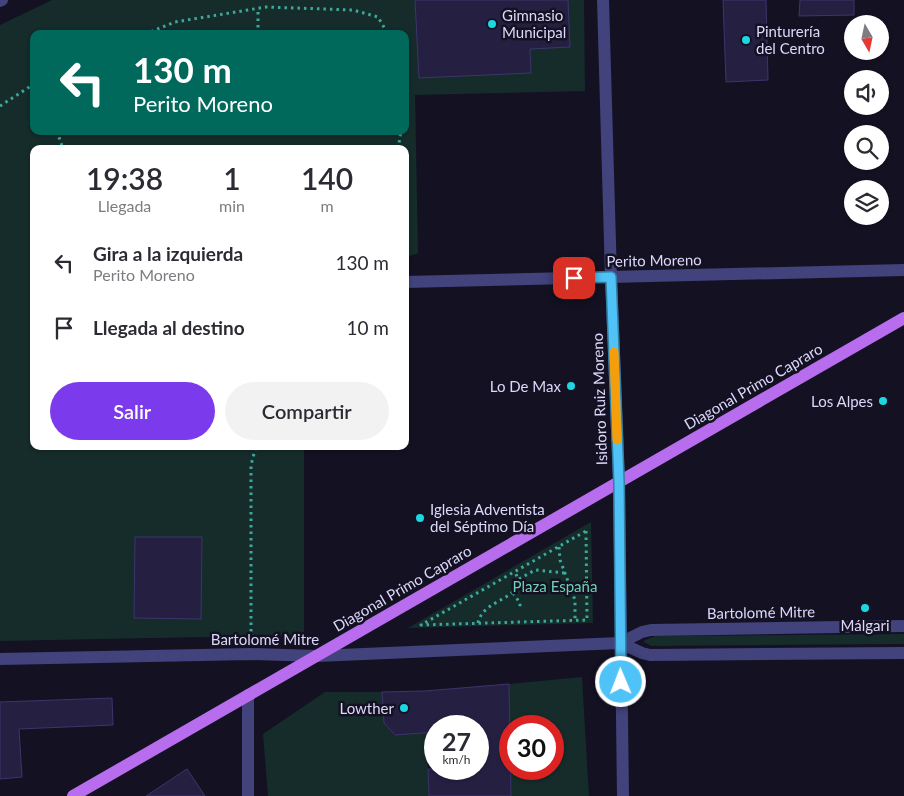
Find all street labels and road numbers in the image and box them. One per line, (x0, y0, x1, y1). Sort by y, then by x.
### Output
street label: Perito Moreno (606, 250, 702, 270)
street label: Isidoro Ruiz Moreno (588, 333, 610, 465)
street label: Diagonal Primo Capraro (681, 339, 825, 433)
street label: Diagonal Primo Capraro (330, 541, 474, 635)
street label: Bartolomé Mitre (707, 602, 815, 622)
street label: Bartolomé Mitre (211, 630, 319, 648)

